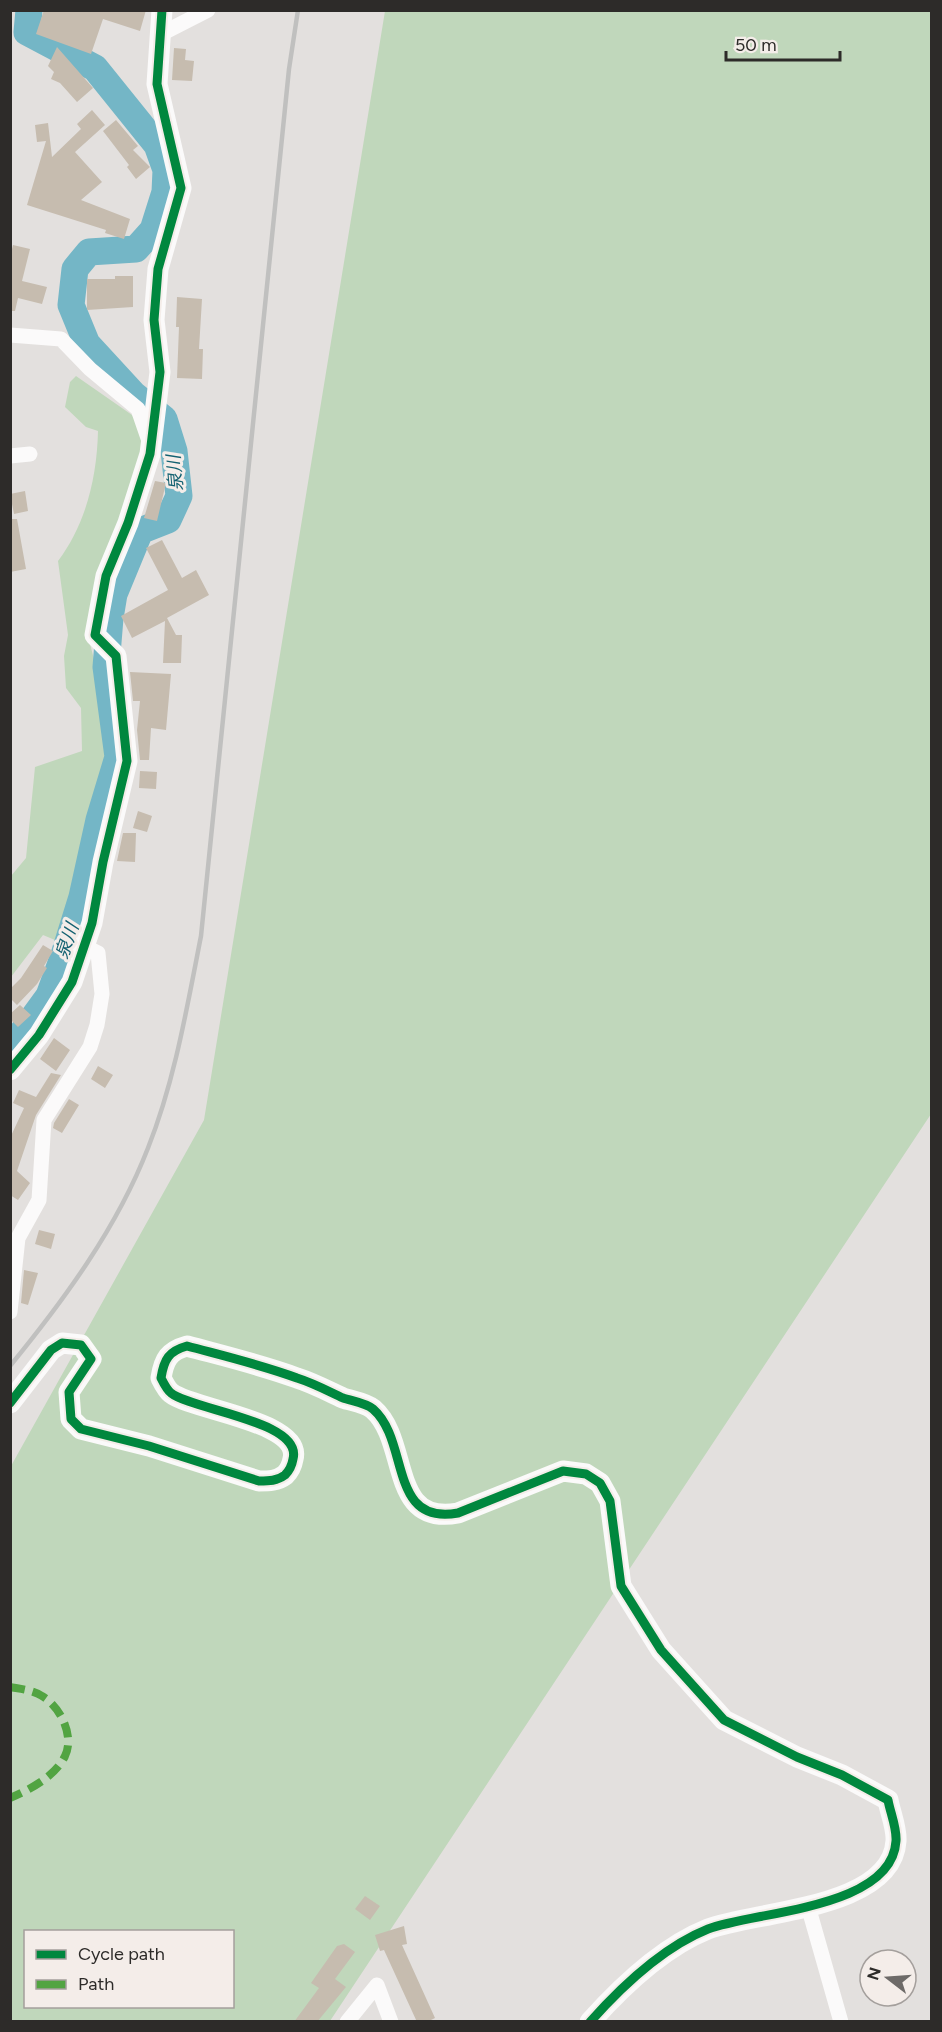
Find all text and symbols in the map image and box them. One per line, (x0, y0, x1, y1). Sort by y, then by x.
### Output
scale bar (726, 24, 840, 62)
text: 50 m (735, 34, 777, 56)
water label: 泉川 (162, 452, 188, 492)
water label: 泉川 (51, 919, 84, 962)
legend (24, 1930, 234, 2008)
text: Cycle path (78, 1943, 165, 1965)
north arrow (858, 1948, 918, 2008)
text: N (863, 1965, 885, 1982)
text: Path (78, 1973, 114, 1995)

